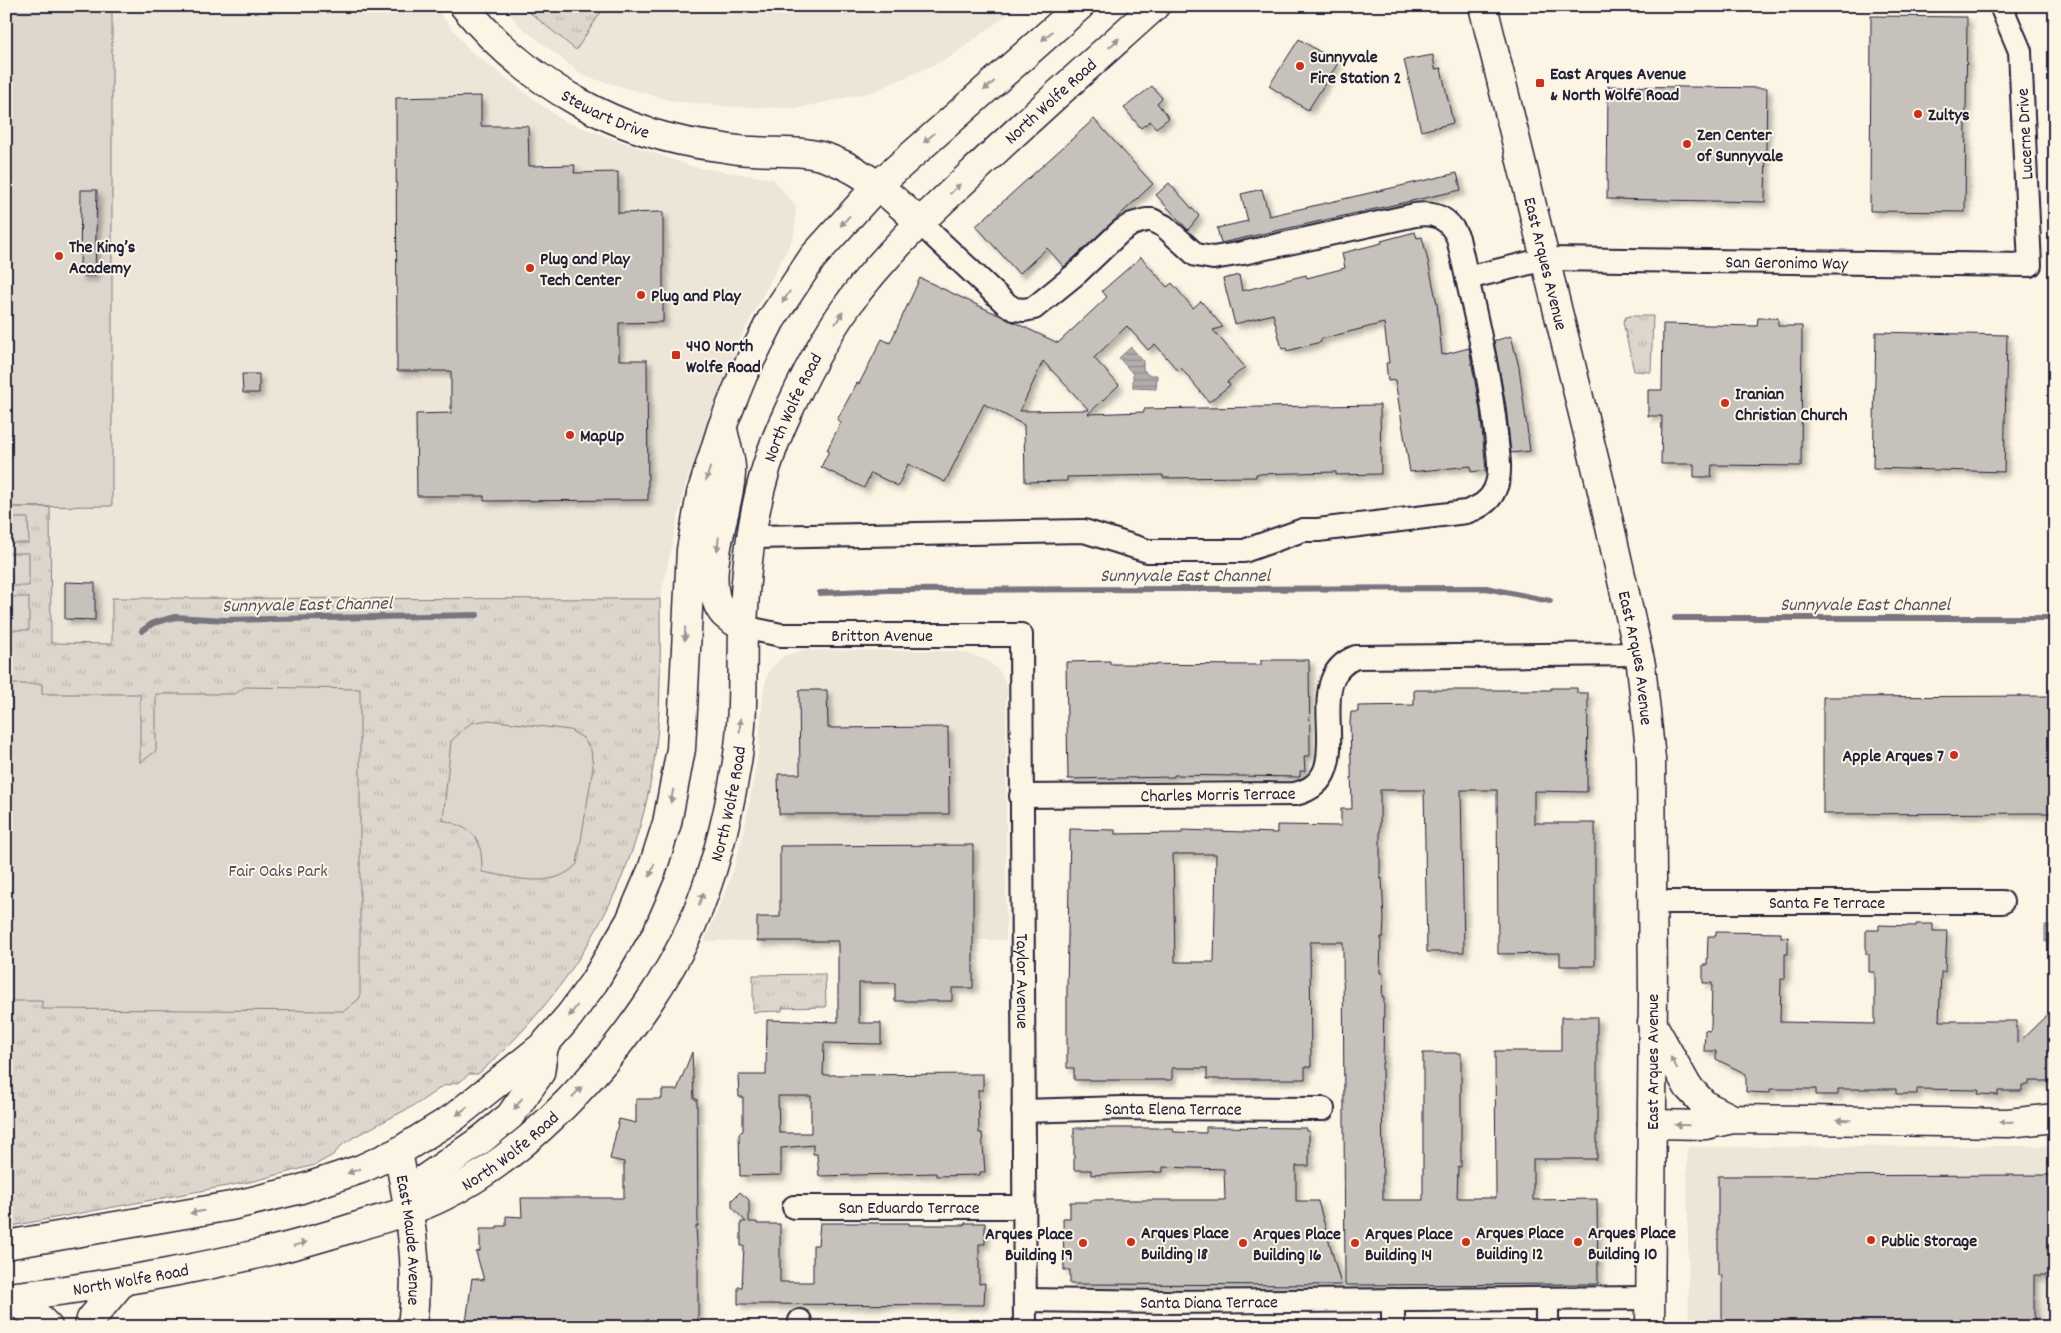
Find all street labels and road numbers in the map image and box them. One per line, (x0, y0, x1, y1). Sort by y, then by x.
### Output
street label: North Wolfe Road (1000, 54, 1104, 151)
street label: Stewart Drive (555, 85, 652, 147)
street label: Lucerne Drive (2012, 87, 2041, 180)
street label: East Arques Avenue (1515, 195, 1572, 333)
street label: San Geronimo Way (1725, 251, 1849, 278)
street label: North Wolfe Road (759, 349, 830, 466)
street label: East Arques Avenue (1610, 589, 1657, 727)
street label: Britton Avenue (831, 625, 933, 650)
street label: North Wolfe Road (705, 745, 754, 865)
street label: Charles Morris Terrace (1140, 783, 1296, 810)
street label: Santa Fe Terrace (1769, 892, 1885, 917)
street label: Taylor Avenue (1008, 933, 1033, 1029)
street label: East Arques Avenue (1642, 994, 1667, 1130)
street label: Santa Elena Terrace (1104, 1098, 1242, 1124)
street label: North Wolfe Road (458, 1107, 566, 1199)
street label: East Maude Avenue (388, 1173, 425, 1306)
street label: San Eduardo Terrace (838, 1197, 980, 1222)
street label: North Wolfe Road (71, 1259, 191, 1304)
street label: Santa Diana Terrace (1140, 1291, 1278, 1317)

